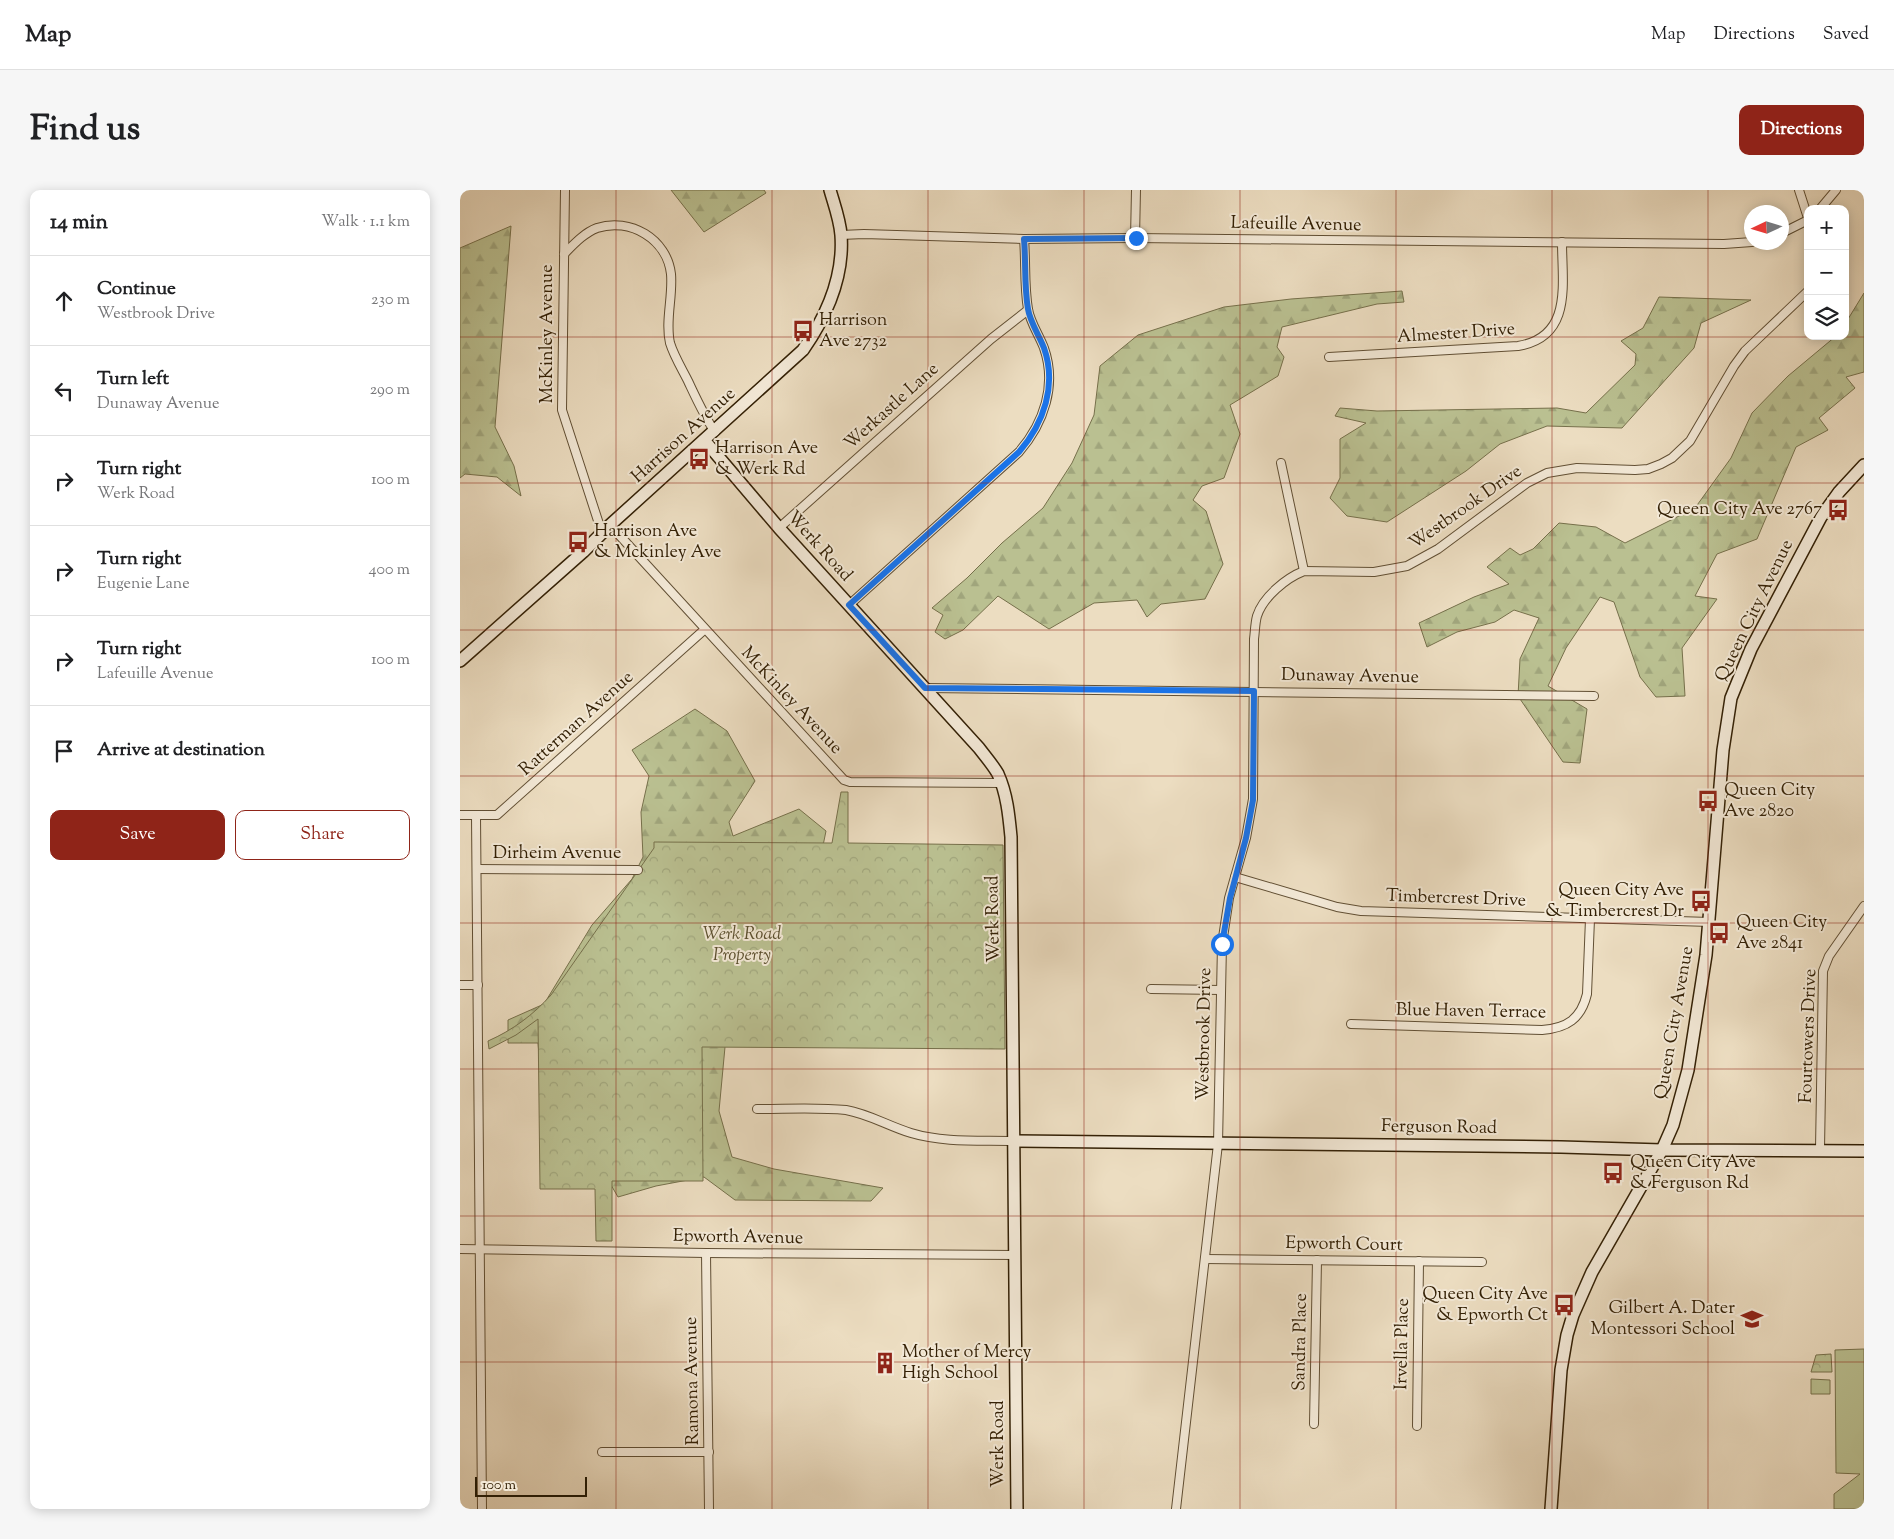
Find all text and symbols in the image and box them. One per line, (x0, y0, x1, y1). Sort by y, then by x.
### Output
text: Map (25, 18, 71, 52)
text: Map (1651, 22, 1686, 48)
text: Directions (1714, 22, 1795, 48)
text: Saved (1823, 22, 1869, 48)
text: Find us (30, 105, 140, 156)
button: Directions (1739, 105, 1864, 155)
north arrow (1744, 205, 1789, 250)
map controls (1804, 205, 1849, 340)
button: + (1804, 205, 1849, 250)
text: 14 min (50, 208, 108, 238)
text: Walk · 1.1 km (321, 211, 410, 234)
street label: Lafeuille Avenue (1230, 211, 1362, 239)
route end (1125, 227, 1148, 250)
button: − (1804, 250, 1849, 295)
street label: McKinley Avenue (535, 264, 561, 404)
text: Continue (97, 276, 176, 303)
icon: ahead (50, 287, 78, 315)
text: 230 m (371, 289, 410, 312)
button: layers (1804, 295, 1849, 340)
text: Westbrook Drive (97, 303, 215, 326)
place label: Harrison Ave 2732 (819, 308, 888, 355)
street label: Almester Drive (1396, 317, 1516, 351)
bus stop icon: Harrison Ave 2732 (790, 318, 816, 344)
street label: Werkastle Lane (839, 357, 945, 457)
text: Turn left (97, 366, 169, 393)
icon: left (50, 377, 78, 405)
text: 290 m (370, 379, 410, 402)
street label: Harrison Avenue (626, 382, 742, 490)
text: Dunaway Avenue (97, 393, 219, 416)
place label: Harrison Ave & Werk Rd (715, 436, 818, 483)
bus stop icon: Harrison Ave & Werk Rd (686, 446, 712, 472)
text: Turn right (97, 456, 181, 483)
street label: Westbrook Drive (1404, 459, 1528, 557)
icon: right (50, 467, 78, 495)
text: 100 m (371, 469, 410, 492)
text: Werk Road (97, 483, 175, 506)
place label: Queen City Ave 2767 (1657, 497, 1822, 523)
bus stop icon: Queen City Ave 2767 (1825, 497, 1851, 523)
street label: Werk Road (780, 506, 858, 588)
place label: Harrison Ave & Mckinley Ave (594, 519, 721, 566)
bus stop icon: Harrison Ave & Mckinley Ave (565, 529, 591, 555)
street label: Queen City Avenue (1709, 536, 1801, 686)
text: Turn right (97, 546, 181, 573)
icon: right (50, 557, 78, 585)
text: 400 m (369, 559, 410, 582)
text: Eugenie Lane (97, 573, 190, 596)
text: Turn right (97, 636, 181, 663)
street label: McKinley Avenue (734, 641, 848, 761)
icon: right (50, 647, 78, 675)
text: 100 m (371, 649, 410, 672)
text: Lafeuille Avenue (97, 663, 214, 686)
street label: Dunaway Avenue (1281, 663, 1419, 691)
street label: Ratterman Avenue (514, 665, 640, 783)
icon: arrive (50, 737, 78, 765)
text: Arrive at destination (97, 737, 265, 764)
place label: Queen City Ave 2820 (1724, 778, 1815, 825)
bus stop icon: Queen City Ave 2820 (1695, 788, 1721, 814)
button: Save (50, 810, 225, 860)
button: Share (235, 810, 410, 860)
street label: Dirheim Avenue (493, 841, 621, 867)
street label: Werk Road (980, 875, 1008, 963)
place label: Queen City Ave & Timbercrest Dr (1545, 878, 1684, 925)
street label: Timbercrest Drive (1385, 884, 1527, 914)
bus stop icon: Queen City Ave & Timbercrest Dr (1688, 888, 1714, 914)
place label: Queen City Ave 2841 (1736, 910, 1827, 957)
bus stop icon: Queen City Ave 2841 (1706, 920, 1732, 946)
park label: Werk Road Property (703, 922, 781, 969)
route start (1211, 933, 1234, 956)
street label: Queen City Avenue (1649, 944, 1701, 1102)
street label: Westbrook Drive (1191, 967, 1219, 1101)
street label: Fourtowers Drive (1794, 968, 1824, 1104)
street label: Blue Haven Terrace (1396, 998, 1546, 1026)
street label: Ferguson Road (1381, 1114, 1497, 1142)
place label: Queen City Ave & Ferguson Rd (1630, 1150, 1756, 1197)
bus stop icon: Queen City Ave & Ferguson Rd (1600, 1160, 1626, 1186)
street label: Epworth Avenue (672, 1224, 804, 1252)
street label: Epworth Court (1285, 1231, 1403, 1259)
place label: Queen City Ave & Epworth Ct (1422, 1282, 1548, 1329)
bus stop icon: Queen City Ave & Epworth Ct (1551, 1292, 1577, 1318)
street label: Sandra Place (1287, 1293, 1315, 1391)
place label: Gilbert A. Dater Montessori School (1590, 1296, 1735, 1343)
street label: Irvella Place (1389, 1298, 1417, 1390)
school or university icon: Gilbert A. Dater Montessori School (1739, 1306, 1765, 1332)
street label: Ramona Avenue (679, 1316, 707, 1446)
place label: Mother of Mercy High School (902, 1340, 1031, 1387)
building icon: Mother of Mercy High School (872, 1350, 898, 1376)
street label: Werk Road (986, 1400, 1012, 1488)
scale bar (475, 1474, 588, 1497)
text: 100 m (482, 1476, 516, 1496)

